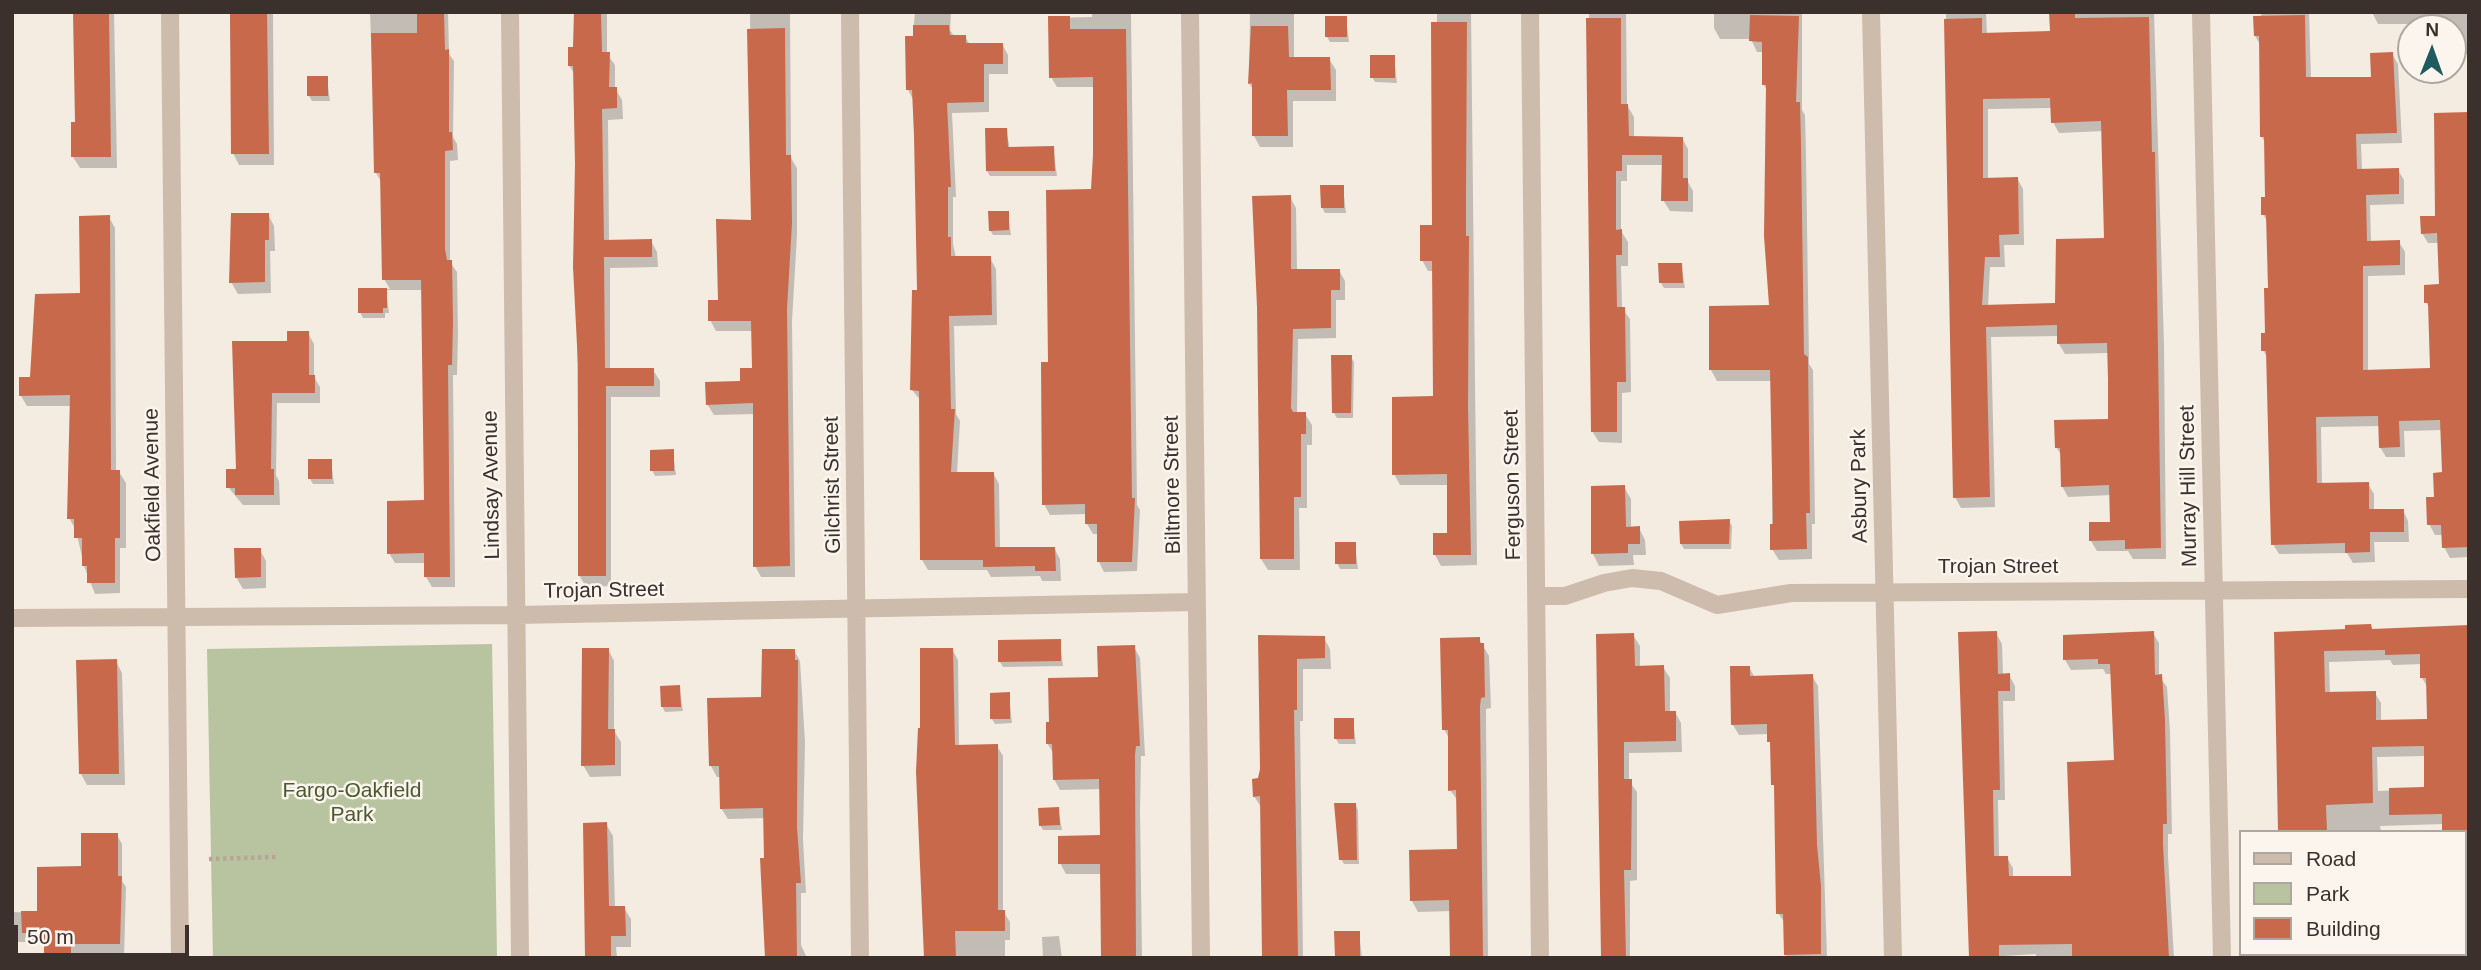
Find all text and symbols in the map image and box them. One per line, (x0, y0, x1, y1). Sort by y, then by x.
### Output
north arrow (2397, 14, 2467, 84)
text: N (2425, 19, 2439, 40)
street label: Murray Hill Street (2175, 405, 2203, 567)
street label: Oakfield Avenue (139, 408, 167, 562)
street label: Lindsay Avenue (478, 410, 506, 560)
street label: Ferguson Street (1499, 410, 1527, 560)
street label: Biltmore Street (1159, 415, 1187, 555)
street label: Gilchrist Street (819, 416, 847, 554)
street label: Asbury Park (1846, 429, 1874, 543)
street label: Trojan Street (1938, 554, 2058, 580)
street label: Trojan Street (543, 577, 665, 605)
park label: Fargo-Oakfield Park (283, 778, 421, 828)
legend (2240, 830, 2467, 956)
text: Road (2306, 847, 2356, 870)
text: Park (2306, 882, 2349, 905)
scale bar (18, 911, 192, 955)
text: Building (2306, 917, 2381, 940)
text: 50 m (27, 925, 74, 948)

